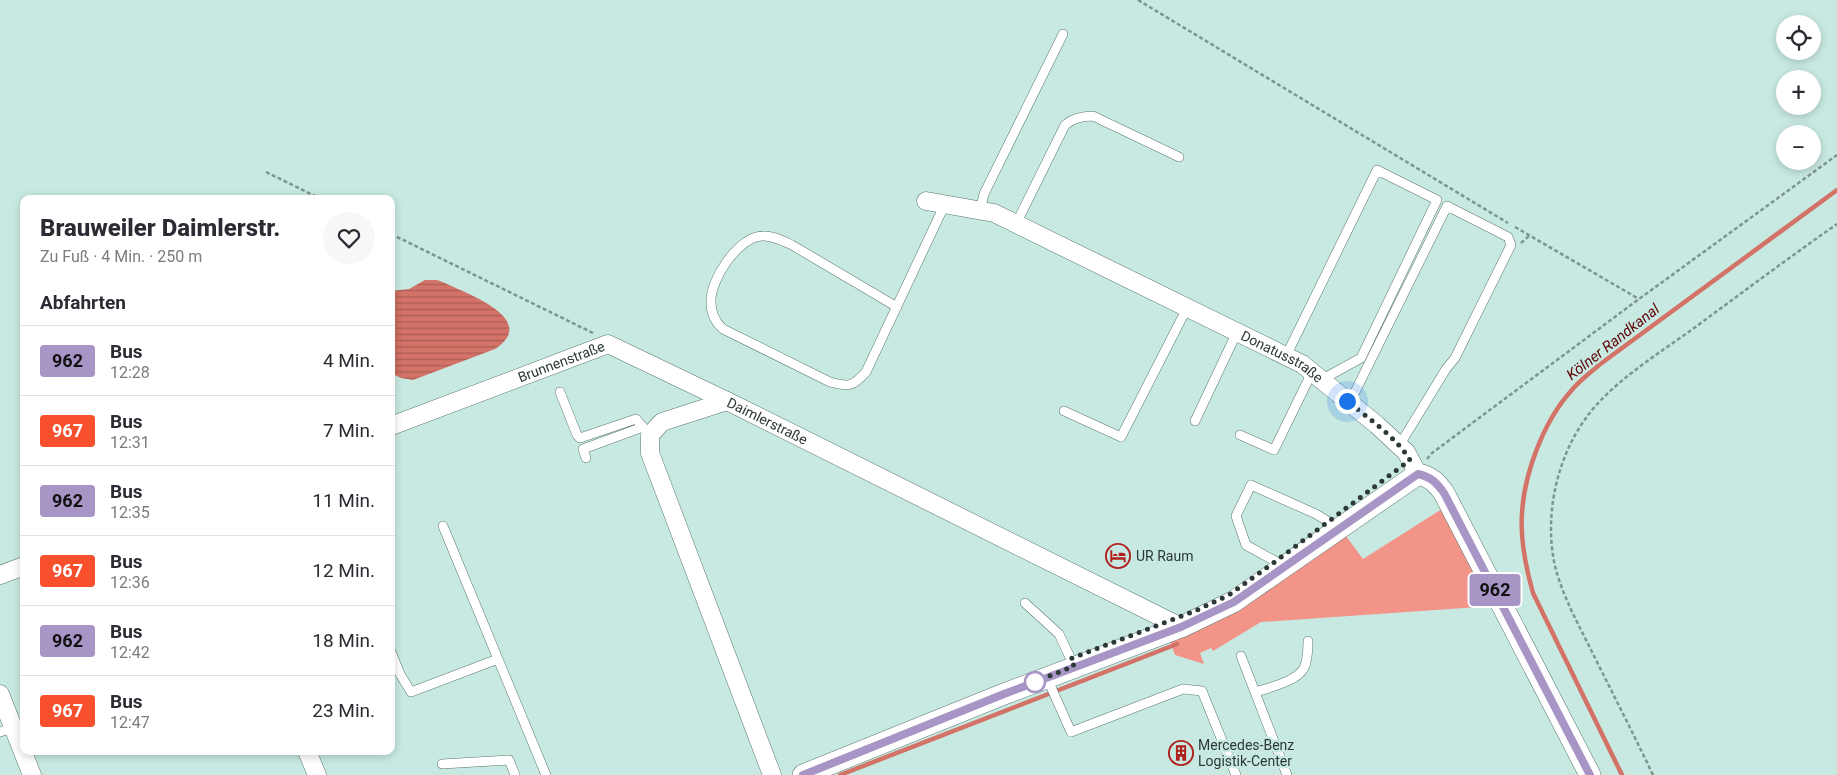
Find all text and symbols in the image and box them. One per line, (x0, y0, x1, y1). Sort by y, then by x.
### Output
map controls (1776, 15, 1821, 170)
button: locate (1776, 15, 1821, 60)
button: + (1776, 70, 1821, 115)
button: − (1776, 125, 1821, 170)
button: heart (323, 212, 375, 264)
text: Brauweiler Daimlerstr. (40, 214, 280, 242)
text: Zu Fuß · 4 Min. · 250 m (40, 247, 202, 266)
text: Abfahrten (40, 291, 126, 314)
water label: Kölner Randkanal (1563, 300, 1663, 384)
street label: Donatusstraße (1238, 327, 1326, 386)
street label: Brunnenstraße (516, 338, 607, 385)
text: Bus (110, 340, 143, 363)
text: 4 Min. (323, 349, 375, 372)
text: 962 (52, 350, 83, 371)
text: 12:28 (110, 363, 150, 382)
your location (1335, 389, 1360, 414)
street label: Daimlerstraße (724, 394, 810, 448)
text: Bus (110, 410, 143, 433)
text: 7 Min. (323, 419, 375, 442)
text: 967 (52, 420, 83, 441)
text: 12:31 (110, 433, 150, 452)
text: Bus (110, 480, 143, 503)
text: 11 Min. (312, 489, 375, 512)
text: 962 (52, 490, 83, 511)
text: 12:35 (110, 503, 150, 522)
hotel icon: UR Raum (1105, 543, 1131, 569)
place label: UR Raum (1136, 548, 1193, 564)
text: Bus (110, 550, 143, 573)
text: 12 Min. (312, 559, 375, 582)
text: 967 (52, 560, 83, 581)
text: 12:36 (110, 573, 150, 592)
line badge: 962 (1466, 574, 1524, 606)
text: 962 (1480, 579, 1510, 600)
text: Bus (110, 620, 143, 643)
text: 18 Min. (312, 629, 375, 652)
text: 962 (52, 630, 83, 651)
text: 12:42 (110, 643, 150, 662)
unlabelled marker (1024, 671, 1046, 693)
text: Bus (110, 690, 143, 713)
text: 23 Min. (312, 699, 375, 722)
text: 967 (52, 700, 83, 721)
text: 12:47 (110, 713, 150, 732)
place label: Mercedes-Benz Logistik-Center (1198, 737, 1294, 769)
building icon: Mercedes-Benz Logistik-Center (1168, 740, 1194, 766)

